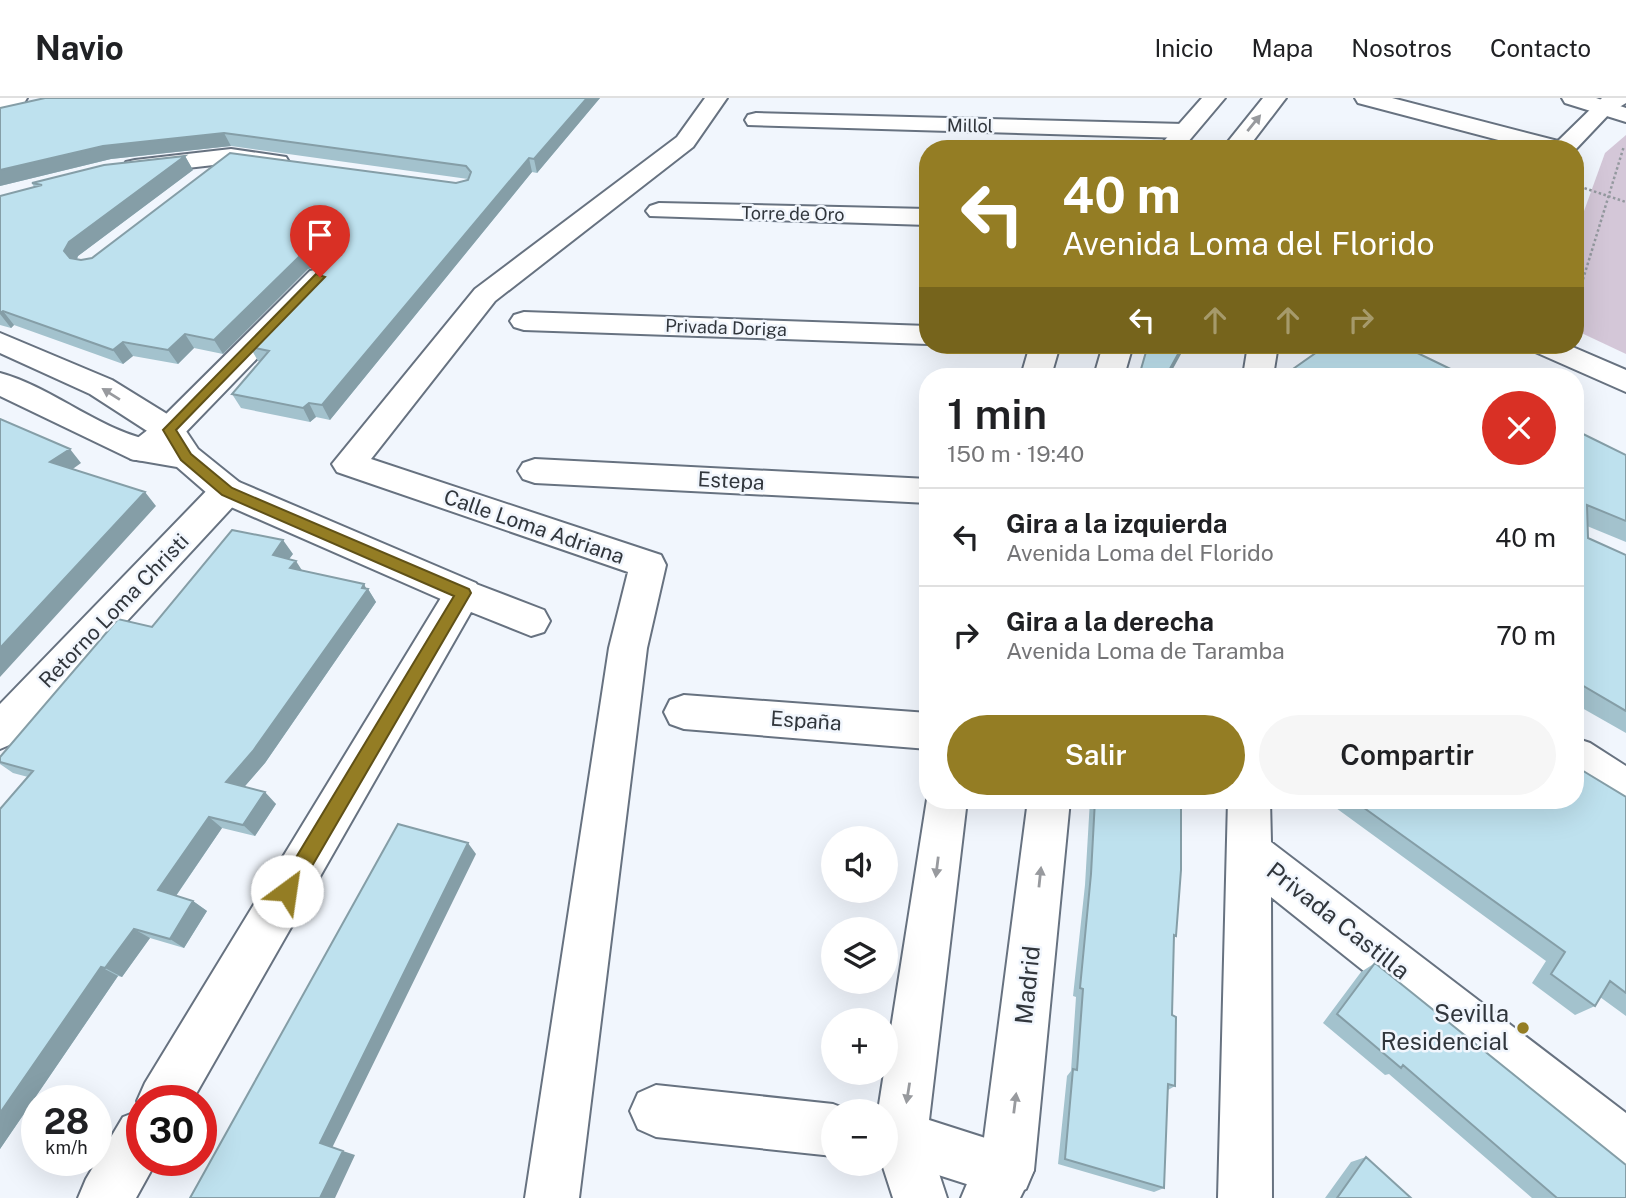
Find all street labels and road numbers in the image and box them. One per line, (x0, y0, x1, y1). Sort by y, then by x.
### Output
street label: Millol (947, 115, 993, 136)
street label: Torre de Oro (741, 202, 845, 225)
street label: Privada Doriga (665, 315, 787, 340)
street label: Estepa (697, 466, 765, 495)
street label: Calle Loma Adriana (441, 484, 628, 569)
street label: Retorno Loma Christi (34, 528, 194, 693)
street label: España (770, 706, 842, 735)
street label: Privada Castilla (1262, 856, 1416, 985)
street label: Madrid (1009, 944, 1045, 1025)

